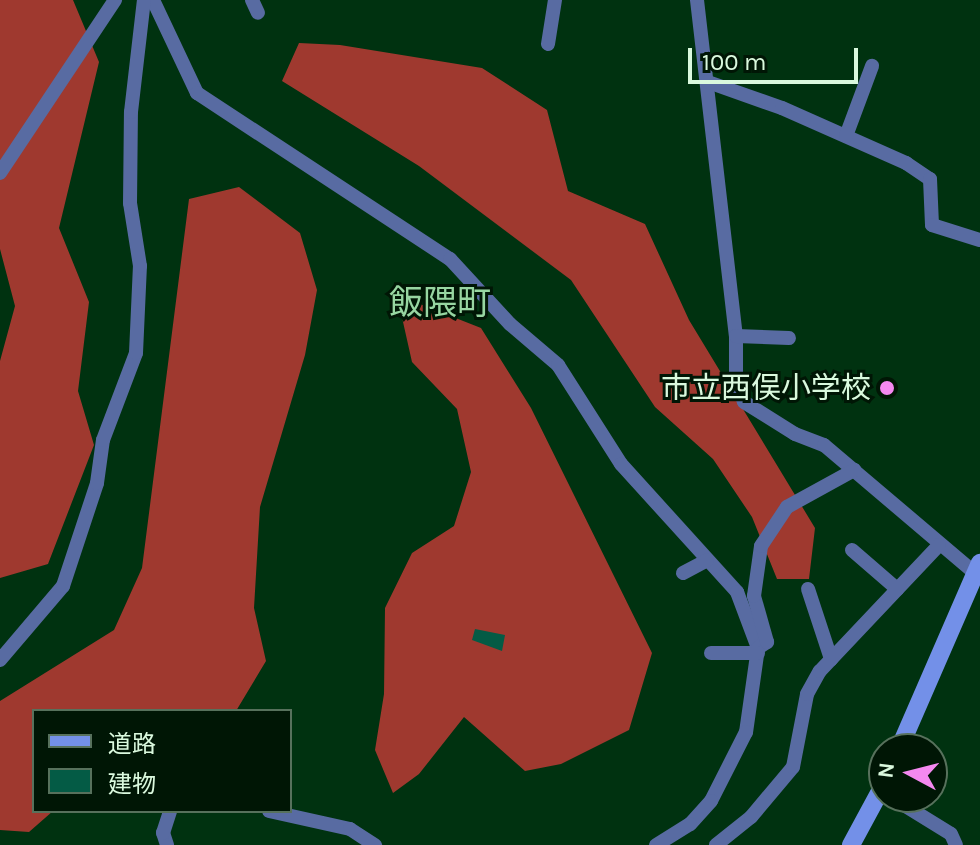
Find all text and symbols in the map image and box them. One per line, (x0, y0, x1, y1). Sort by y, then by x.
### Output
scale bar (692, 32, 862, 82)
text: 100 m (702, 48, 767, 76)
district label: 飯隈町 (389, 284, 491, 324)
place label: 市立西俣小学校 (661, 370, 871, 406)
marker: 市立西俣小学校 (878, 379, 896, 397)
legend (32, 709, 292, 813)
text: 道路 (108, 730, 156, 758)
north arrow (868, 733, 948, 813)
text: N (872, 761, 900, 780)
text: 建物 (108, 770, 156, 798)

